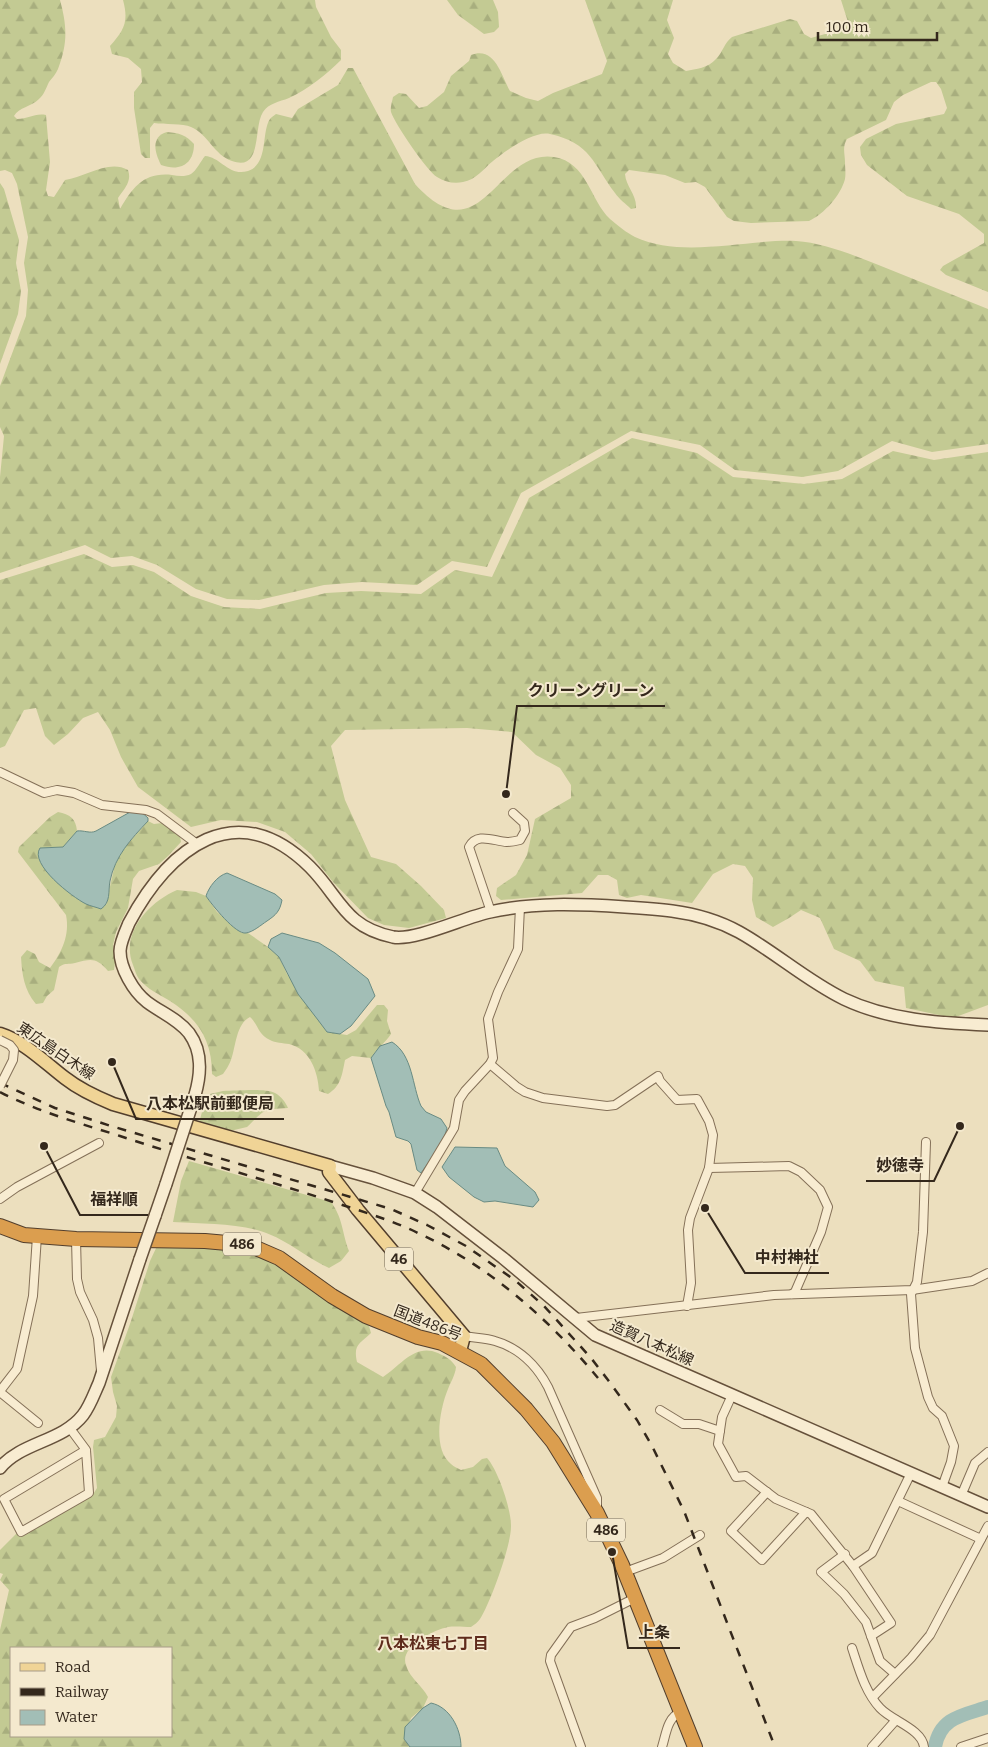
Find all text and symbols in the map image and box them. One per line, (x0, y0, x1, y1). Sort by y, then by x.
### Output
scale bar (818, 10, 937, 42)
text: 100 m (826, 18, 869, 36)
callout: クリーングリーン (517, 675, 665, 706)
text: クリーングリーン (528, 681, 654, 700)
street label: 東広島白木線 (14, 1018, 98, 1084)
callout: 八本松駅前郵便局 (136, 1088, 284, 1119)
text: 八本松駅前郵便局 (146, 1094, 274, 1113)
callout: 妙徳寺 (866, 1150, 934, 1181)
text: 妙徳寺 (876, 1156, 924, 1175)
callout: 福祥順 (80, 1184, 148, 1215)
text: 福祥順 (90, 1190, 138, 1209)
road number: 486 (223, 1232, 261, 1256)
callout: 中村神社 (745, 1242, 829, 1273)
road number: 46 (385, 1248, 413, 1270)
text: 中村神社 (755, 1248, 819, 1267)
street label: 国道486号 (391, 1302, 465, 1344)
street label: 造賀八本松線 (607, 1316, 697, 1370)
road number: 486 (587, 1518, 625, 1542)
callout: 上条 (628, 1617, 680, 1648)
text: 上条 (638, 1623, 670, 1642)
district label: 八本松東七丁目 (377, 1634, 489, 1653)
legend (10, 1647, 172, 1737)
text: Road (55, 1658, 90, 1676)
text: Railway (55, 1683, 109, 1701)
text: Water (55, 1708, 98, 1726)

